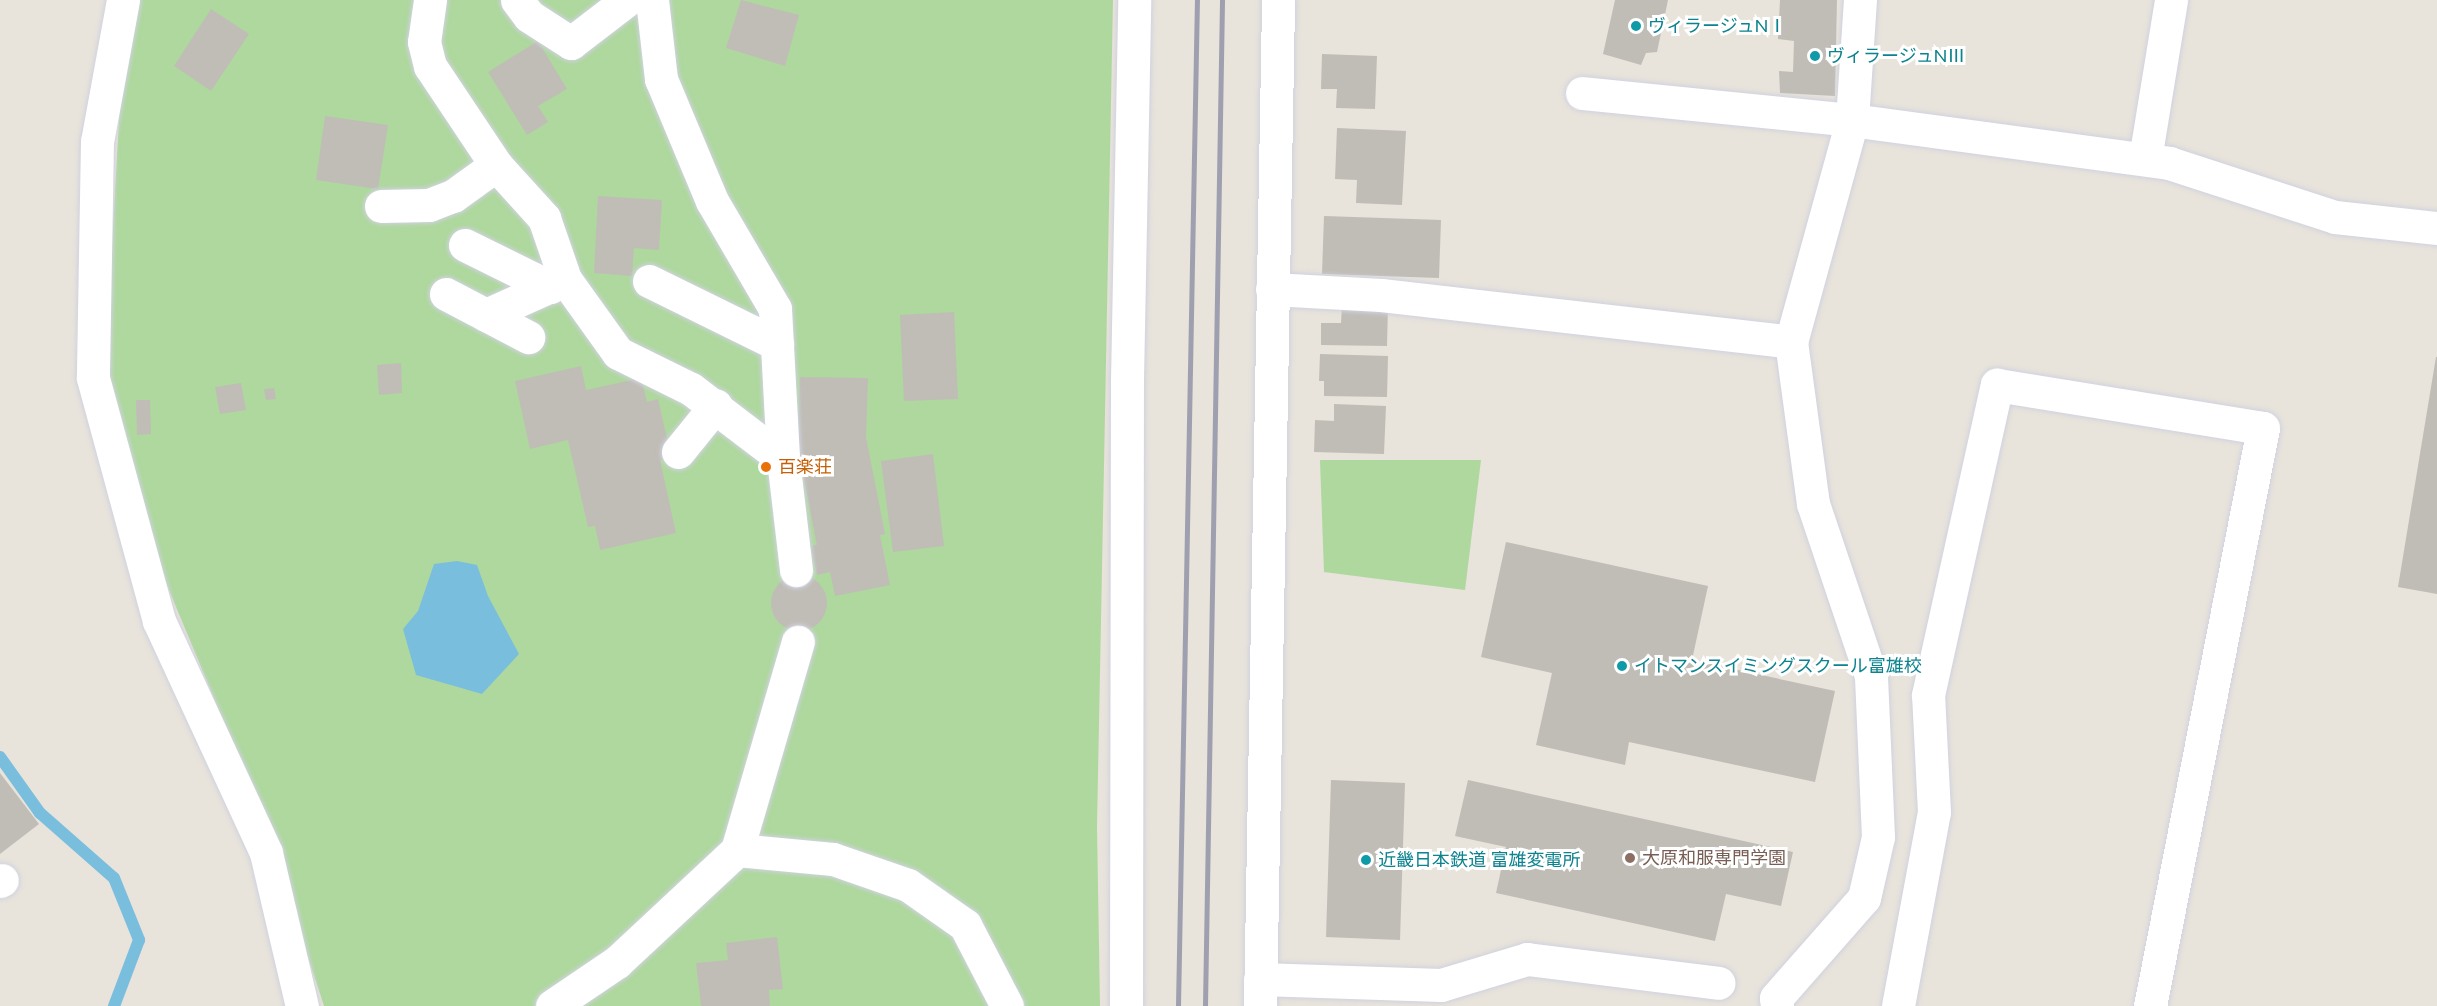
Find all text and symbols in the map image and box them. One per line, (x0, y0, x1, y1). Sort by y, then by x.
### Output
place label: ヴィラージュNⅠ (1648, 15, 1788, 37)
marker: ヴィラージュNⅠ (1629, 19, 1643, 33)
place label: ヴィラージュNⅢ (1827, 45, 1967, 67)
marker: ヴィラージュNⅢ (1808, 49, 1822, 63)
place label: 百楽荘 (778, 456, 832, 478)
marker: 百楽荘 (759, 460, 773, 474)
place label: イトマンスイミングスクール富雄校 (1634, 655, 1922, 677)
marker: イトマンスイミングスクール富雄校 (1615, 659, 1629, 673)
place label: 大原和服専門学園 (1642, 847, 1786, 869)
place label: 近畿日本鉄道 富雄変電所 (1378, 849, 1580, 871)
marker: 大原和服専門学園 (1623, 851, 1637, 865)
marker: 近畿日本鉄道 富雄変電所 (1359, 853, 1373, 867)

